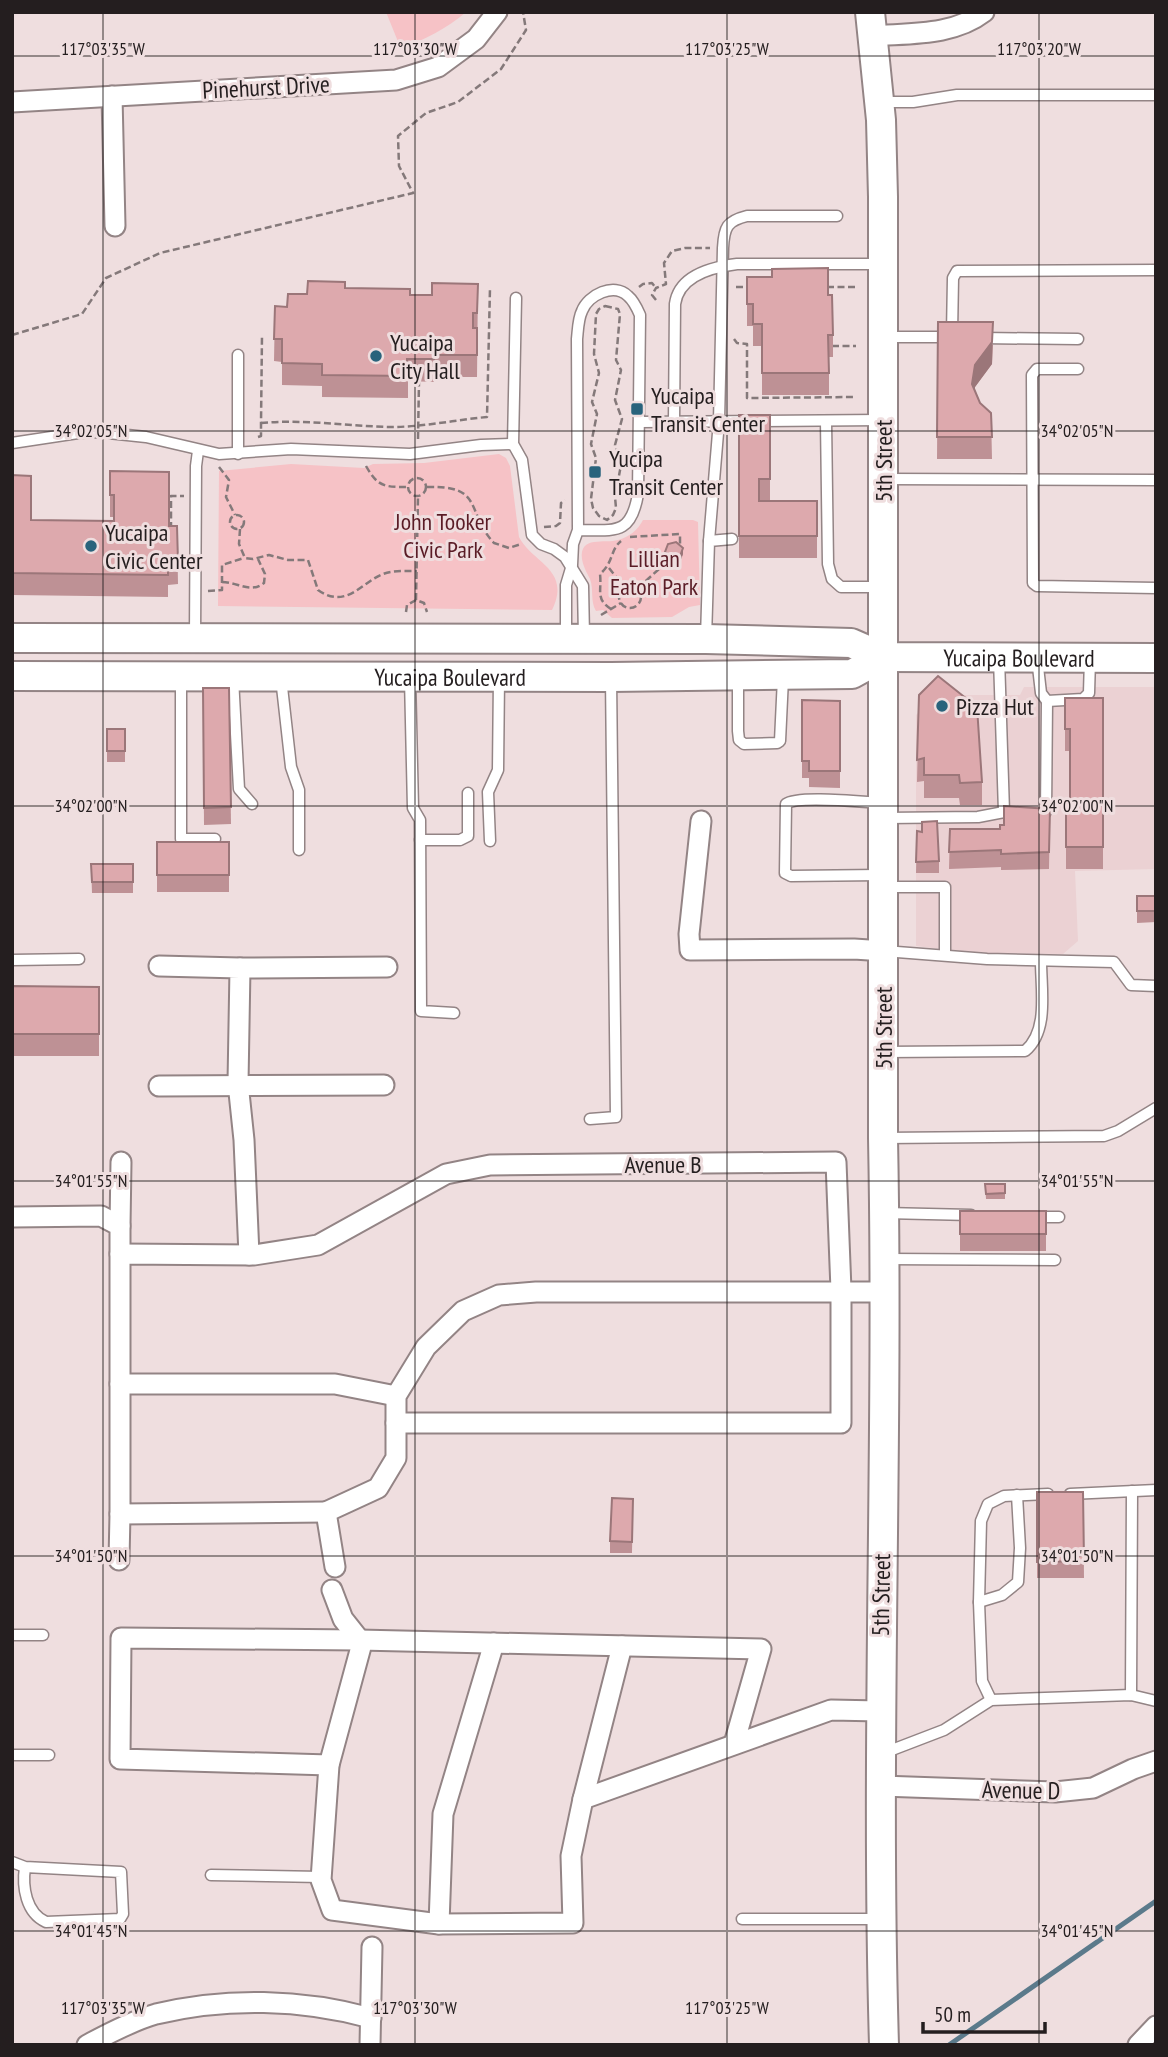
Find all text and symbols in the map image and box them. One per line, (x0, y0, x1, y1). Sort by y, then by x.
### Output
text: 117°03'35"W (61, 37, 145, 60)
text: 117°03'30"W (373, 37, 457, 60)
text: 117°03'25"W (685, 37, 769, 60)
text: 117°03'20"W (997, 37, 1081, 60)
street label: Pinehurst Drive (202, 68, 330, 106)
place label: Yucaipa City Hall (390, 327, 460, 386)
marker: Yucaipa City Hall (368, 348, 384, 364)
place label: Yucaipa Transit Center (651, 380, 765, 439)
marker: Yucaipa Transit Center (629, 401, 645, 417)
text: 34°02'05"N (55, 419, 127, 442)
street label: 5th Street (868, 419, 899, 502)
text: 34°02'05"N (1041, 419, 1113, 442)
place label: Yucipa Transit Center (609, 443, 723, 502)
marker: Yucipa Transit Center (587, 464, 603, 480)
park label: John Tooker Civic Park (394, 506, 492, 565)
place label: Yucaipa Civic Center (105, 517, 203, 576)
marker: Yucaipa Civic Center (83, 538, 99, 554)
park label: Lillian Eaton Park (610, 543, 699, 602)
street label: Yucaipa Boulevard (943, 642, 1095, 673)
street label: Yucaipa Boulevard (374, 661, 526, 692)
place label: Pizza Hut (956, 691, 1034, 722)
marker: Pizza Hut (934, 698, 950, 714)
text: 34°02'00"N (55, 794, 127, 817)
text: 34°02'00"N (1041, 794, 1113, 817)
street label: 5th Street (868, 986, 899, 1069)
street label: Avenue B (624, 1149, 702, 1180)
text: 34°01'55"N (55, 1169, 127, 1192)
text: 34°01'55"N (1041, 1169, 1113, 1192)
text: 34°01'50"N (55, 1544, 127, 1567)
text: 34°01'50"N (1041, 1544, 1113, 1567)
street label: 5th Street (865, 1553, 897, 1637)
street label: Avenue D (982, 1774, 1060, 1806)
text: 34°01'45"N (55, 1919, 127, 1942)
text: 34°01'45"N (1041, 1919, 1113, 1942)
scale bar (923, 1990, 1046, 2034)
text: 117°03'35"W (61, 1996, 145, 2019)
text: 117°03'30"W (373, 1996, 457, 2019)
text: 117°03'25"W (685, 1996, 769, 2019)
text: 50 m (934, 2001, 971, 2028)

